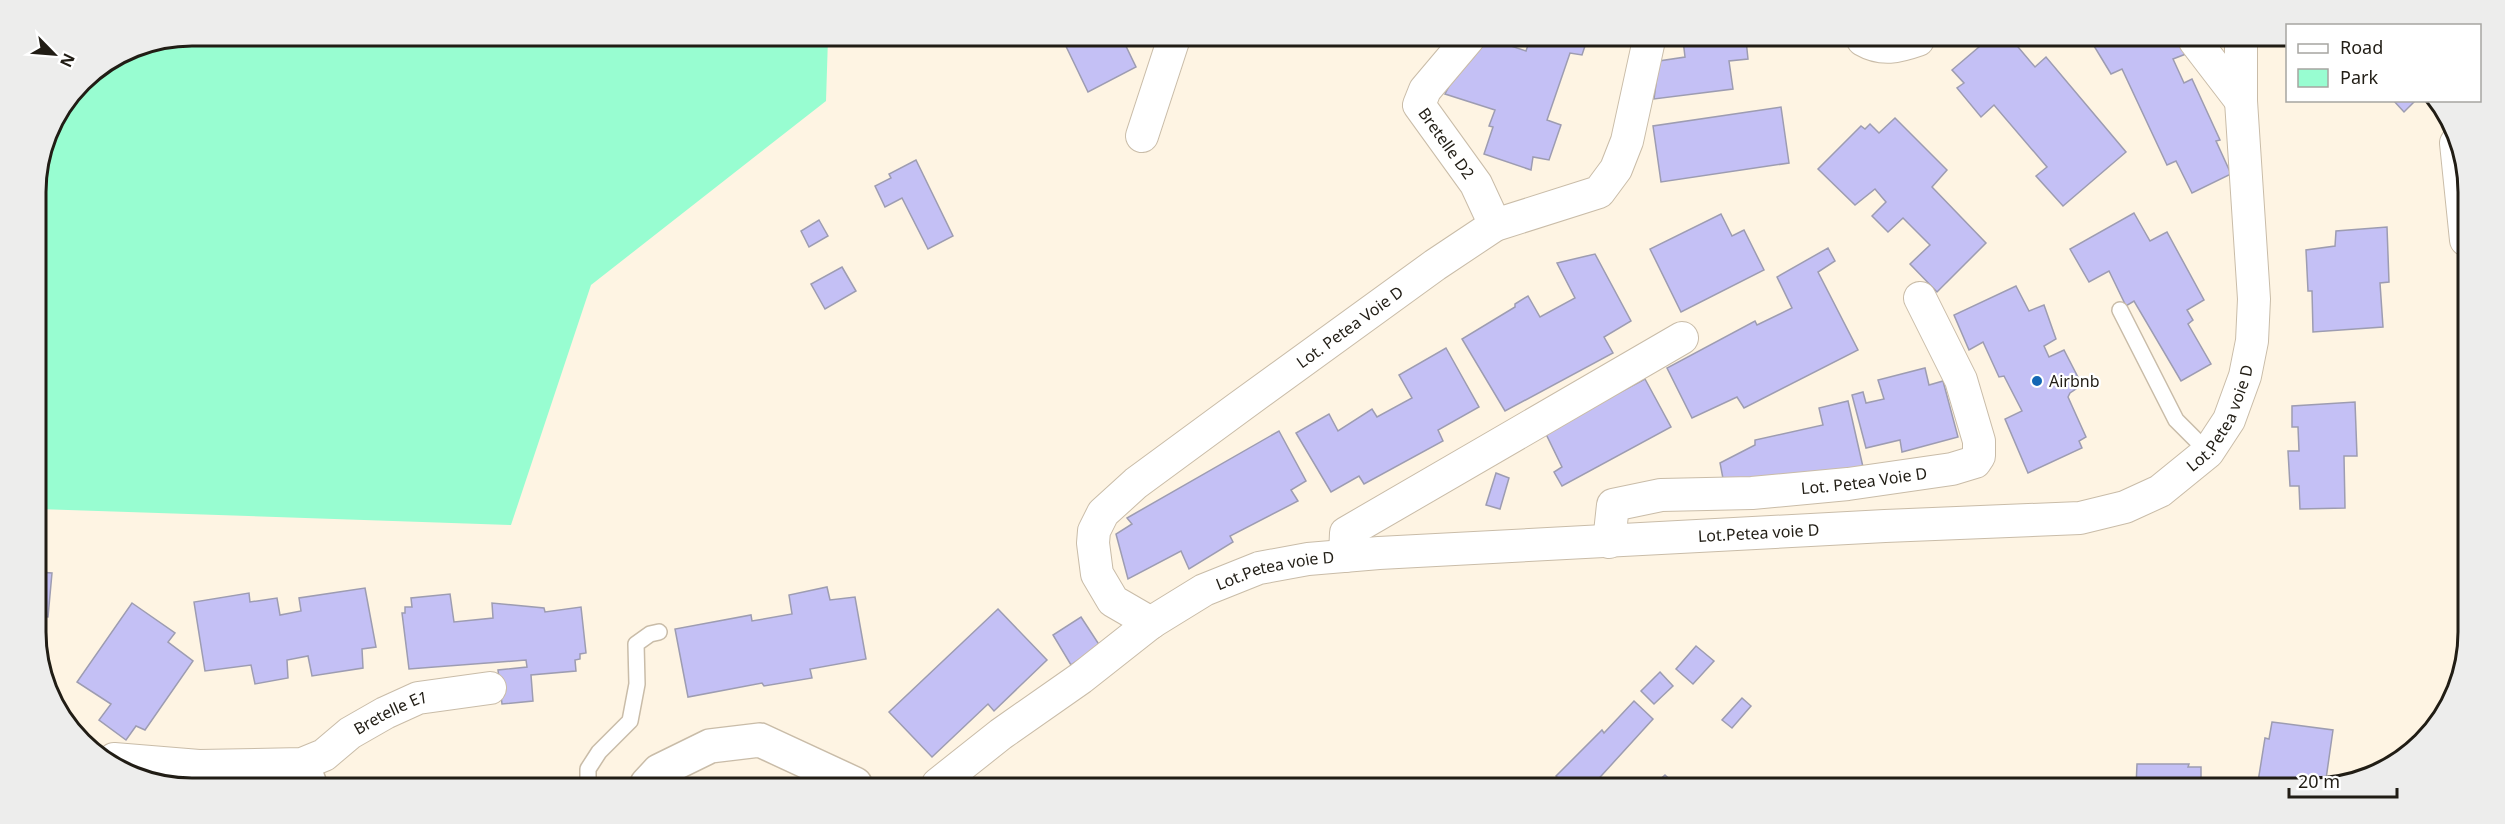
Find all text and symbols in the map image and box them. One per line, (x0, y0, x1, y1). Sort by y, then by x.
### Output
north arrow (24, 24, 84, 84)
legend (2286, 24, 2481, 102)
text: Road (2340, 35, 2383, 59)
text: N (55, 50, 80, 71)
text: Park (2340, 65, 2378, 89)
street label: Bretelle D2 (1413, 103, 1480, 183)
street label: Lot. Petea Voie D (1292, 281, 1408, 373)
street label: Lot.Petea voie D (2181, 363, 2258, 476)
place label: Airbnb (2049, 370, 2100, 392)
marker: Airbnb (2030, 374, 2044, 388)
street label: Lot. Petea Voie D (1800, 462, 1929, 499)
street label: Lot.Petea voie D (1697, 519, 1820, 547)
street label: Lot.Petea voie D (1213, 546, 1335, 595)
street label: Bretelle E1 (350, 686, 429, 740)
scale bar (2289, 761, 2397, 799)
text: 20 m (2298, 769, 2340, 793)

